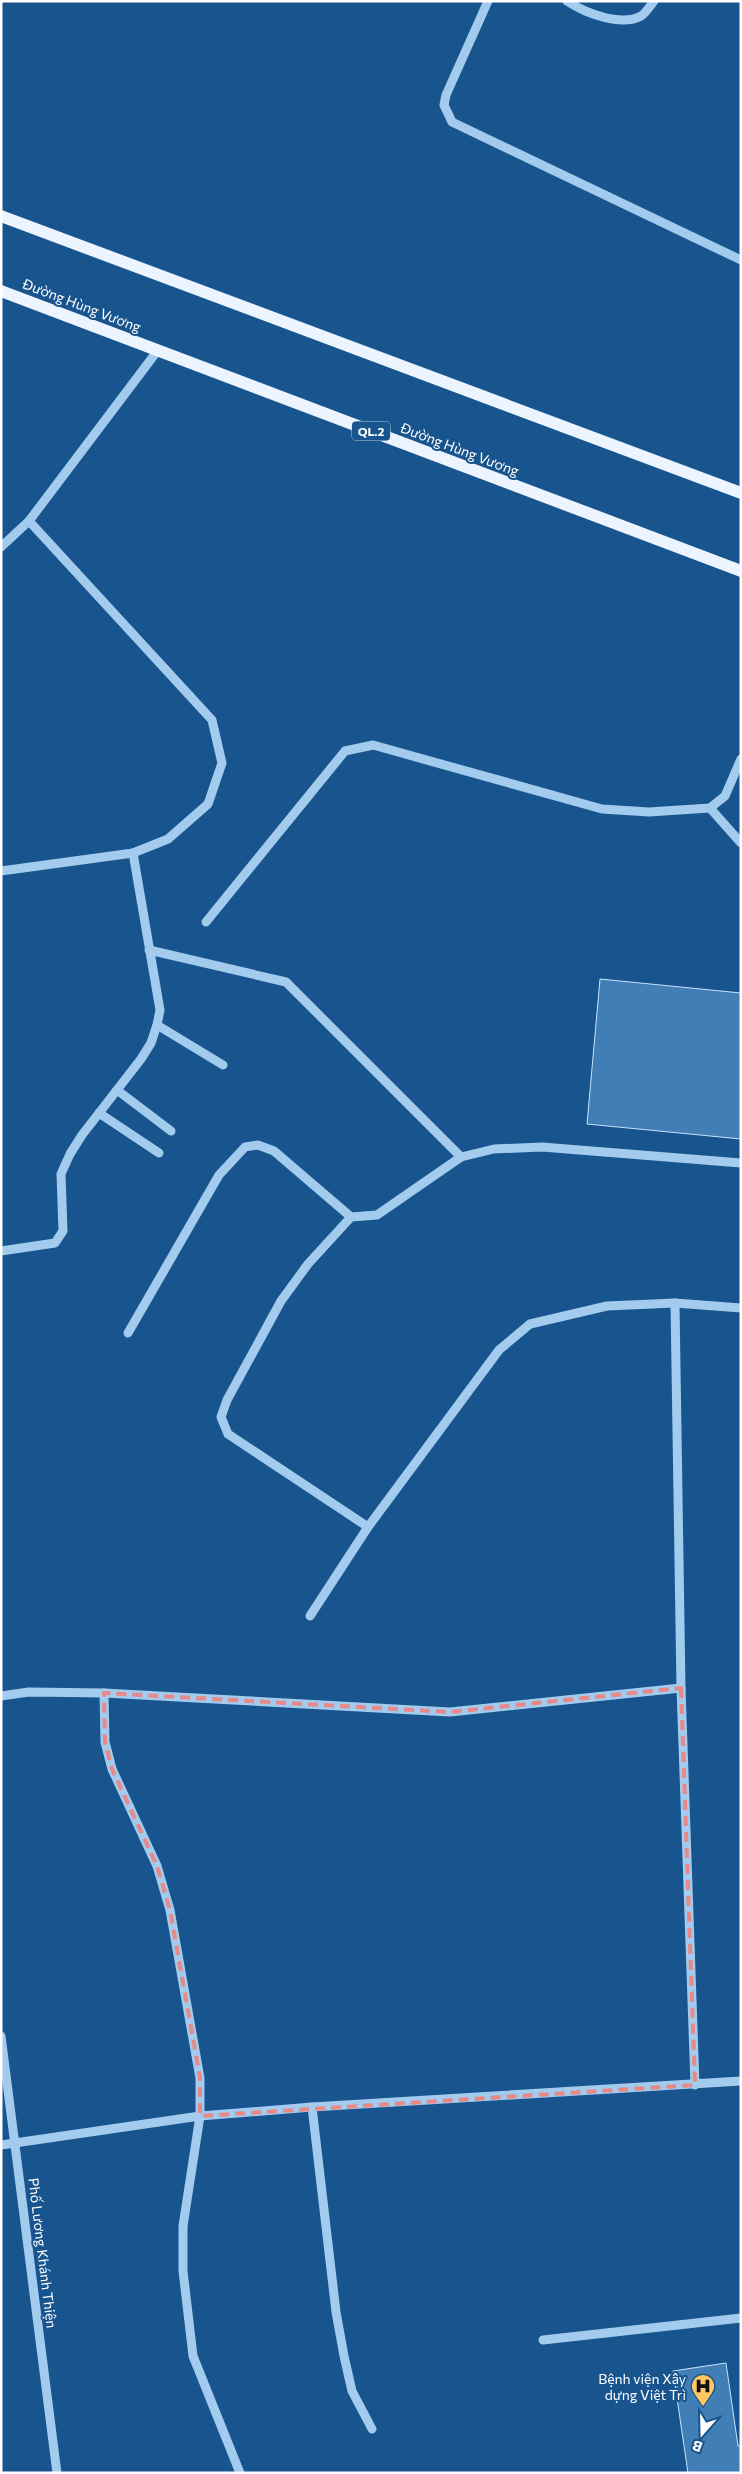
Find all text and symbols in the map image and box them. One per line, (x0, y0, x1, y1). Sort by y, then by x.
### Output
street label: Đường Hùng Vương (20, 274, 144, 336)
street label: Đường Hùng Vương (398, 418, 522, 480)
road number: QL.2 (352, 422, 390, 441)
street label: Phố Lương Khánh Thiện (25, 2177, 61, 2329)
place label: Bệnh viện Xây dựng Việt Trì (598, 2370, 686, 2403)
hospital icon: Bệnh viện Xây dựng Việt Trì (690, 2373, 716, 2407)
north arrow (677, 2409, 727, 2459)
text: B (690, 2437, 705, 2456)

